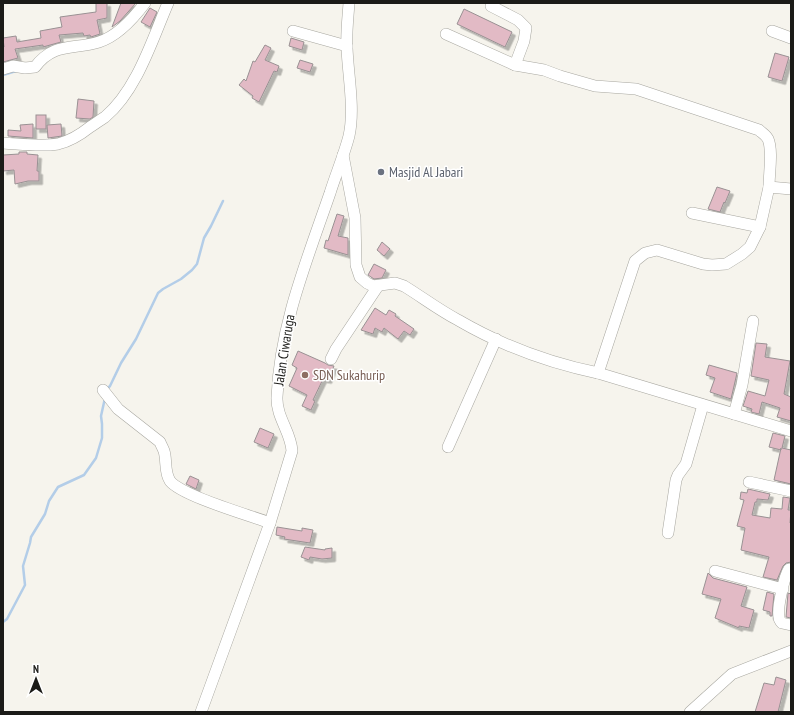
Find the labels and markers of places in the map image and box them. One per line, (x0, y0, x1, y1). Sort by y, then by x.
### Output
place label: Masjid Al Jabari (389, 163, 463, 181)
marker: Masjid Al Jabari (376, 167, 386, 177)
place label: SDN Sukahurip (313, 366, 385, 384)
marker: SDN Sukahurip (300, 370, 310, 380)

